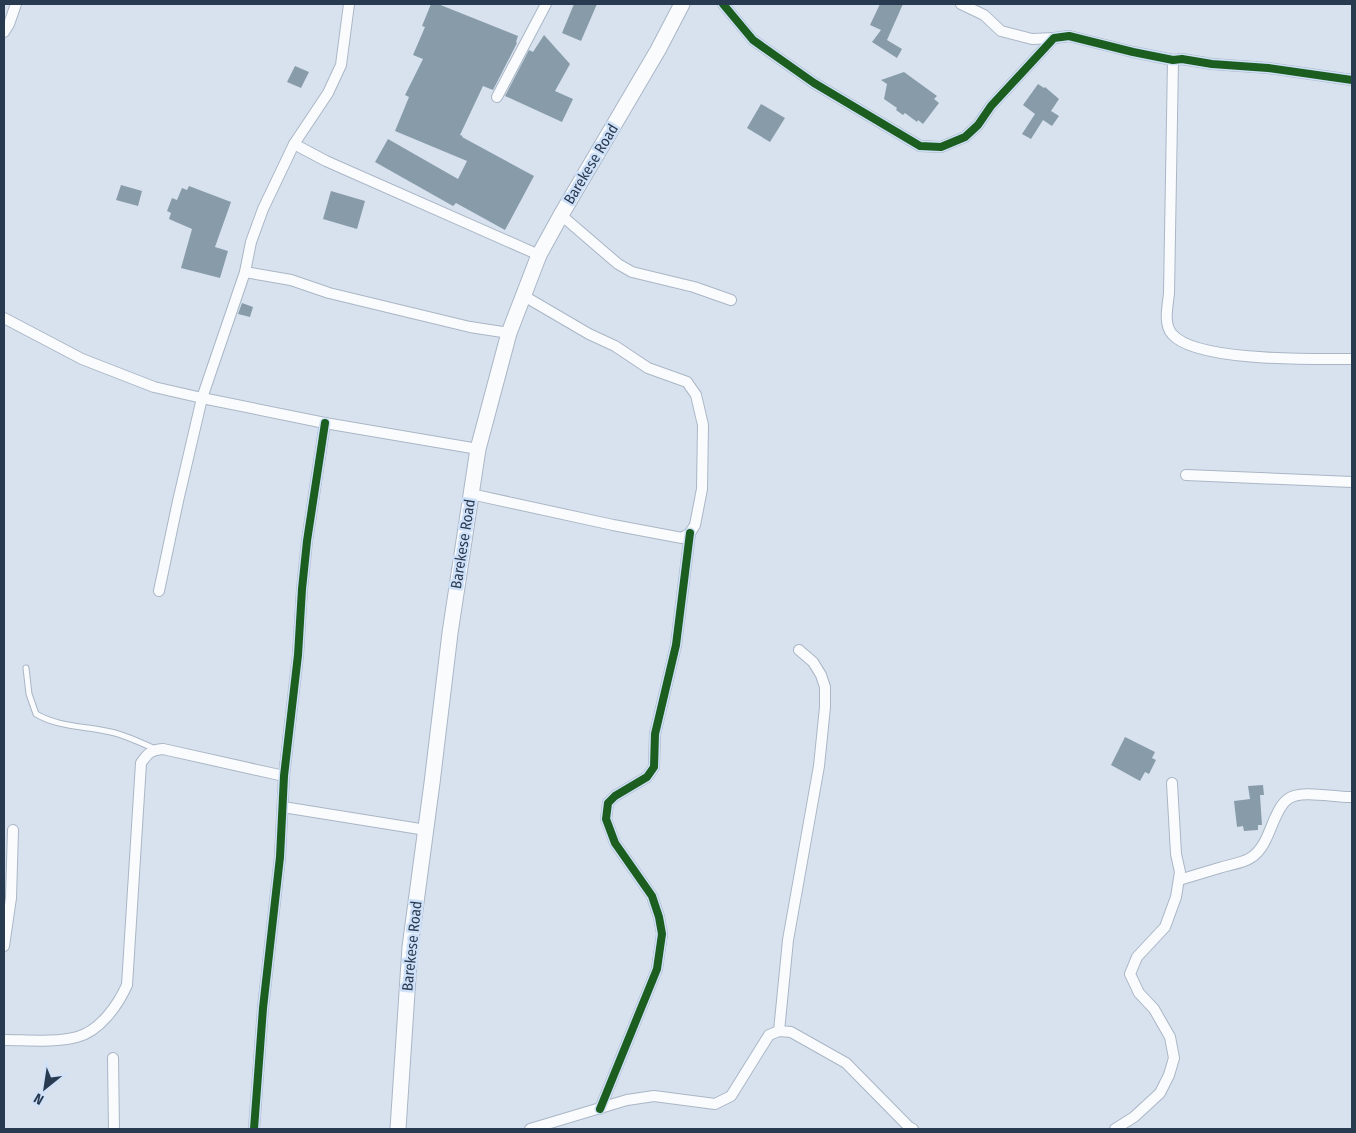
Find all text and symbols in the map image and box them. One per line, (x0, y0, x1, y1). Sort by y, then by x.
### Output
street label: Barekese Road (560, 121, 622, 207)
street label: Barekese Road (447, 498, 479, 590)
street label: Barekese Road (398, 900, 426, 992)
north arrow (20, 1063, 70, 1113)
text: N (31, 1089, 47, 1108)

